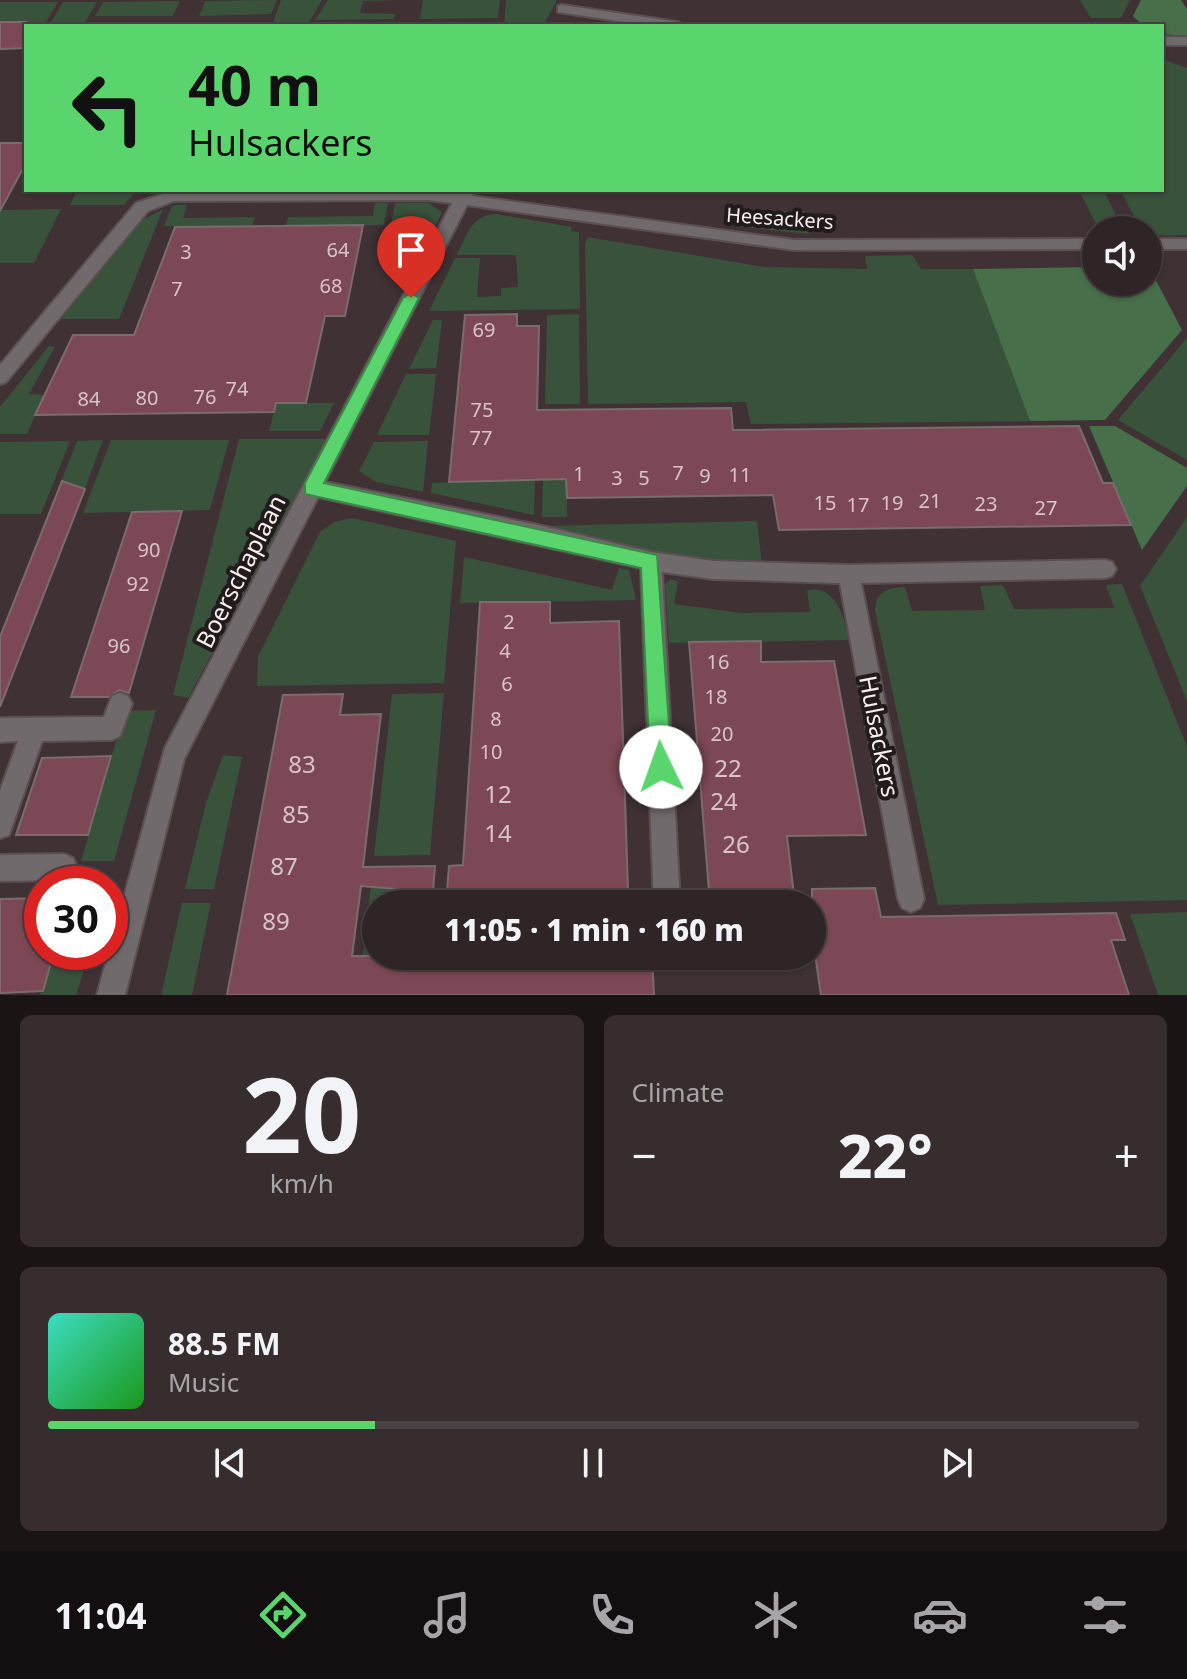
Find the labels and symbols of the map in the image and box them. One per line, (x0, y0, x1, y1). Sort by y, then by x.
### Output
street label: Heesackers (725, 201, 835, 235)
pin (377, 216, 445, 298)
house number: 64 (327, 236, 350, 263)
house number: 3 (180, 238, 192, 265)
house number: 68 (320, 272, 342, 299)
house number: 7 (171, 275, 183, 302)
house number: 69 (473, 316, 495, 343)
house number: 74 (226, 375, 249, 402)
house number: 76 (194, 383, 216, 410)
house number: 80 (136, 384, 158, 411)
house number: 84 (78, 385, 101, 412)
house number: 75 (471, 396, 493, 423)
house number: 77 (470, 424, 492, 451)
house number: 7 (672, 459, 684, 486)
house number: 1 (573, 460, 585, 487)
house number: 11 (729, 461, 751, 488)
house number: 9 (699, 462, 711, 489)
house number: 3 (611, 464, 623, 491)
house number: 5 (638, 464, 650, 491)
house number: 21 (919, 487, 941, 514)
street label: Boerschaplaan (187, 489, 293, 653)
house number: 15 (814, 489, 836, 516)
house number: 19 (881, 489, 903, 516)
house number: 23 (975, 490, 997, 517)
house number: 17 (847, 491, 869, 518)
house number: 27 (1035, 494, 1057, 521)
house number: 90 (138, 536, 160, 563)
house number: 92 (127, 570, 149, 597)
house number: 2 (503, 608, 515, 635)
house number: 96 (108, 632, 130, 659)
house number: 4 (499, 637, 511, 664)
house number: 16 (707, 648, 729, 675)
house number: 6 (501, 670, 513, 697)
street label: Hulsackers (852, 672, 908, 800)
house number: 18 (705, 683, 727, 710)
house number: 8 (490, 705, 502, 732)
house number: 20 (711, 720, 733, 747)
position arrow (619, 725, 703, 809)
house number: 10 (480, 738, 502, 765)
house number: 83 (288, 747, 316, 780)
house number: 22 (714, 751, 742, 784)
house number: 12 (484, 777, 512, 810)
house number: 24 (710, 784, 738, 817)
house number: 85 (282, 797, 310, 830)
house number: 14 (484, 816, 512, 849)
house number: 26 (722, 827, 750, 860)
house number: 87 (270, 849, 298, 882)
speed limit sign: 30 (24, 866, 128, 970)
house number: 89 (262, 904, 290, 937)

